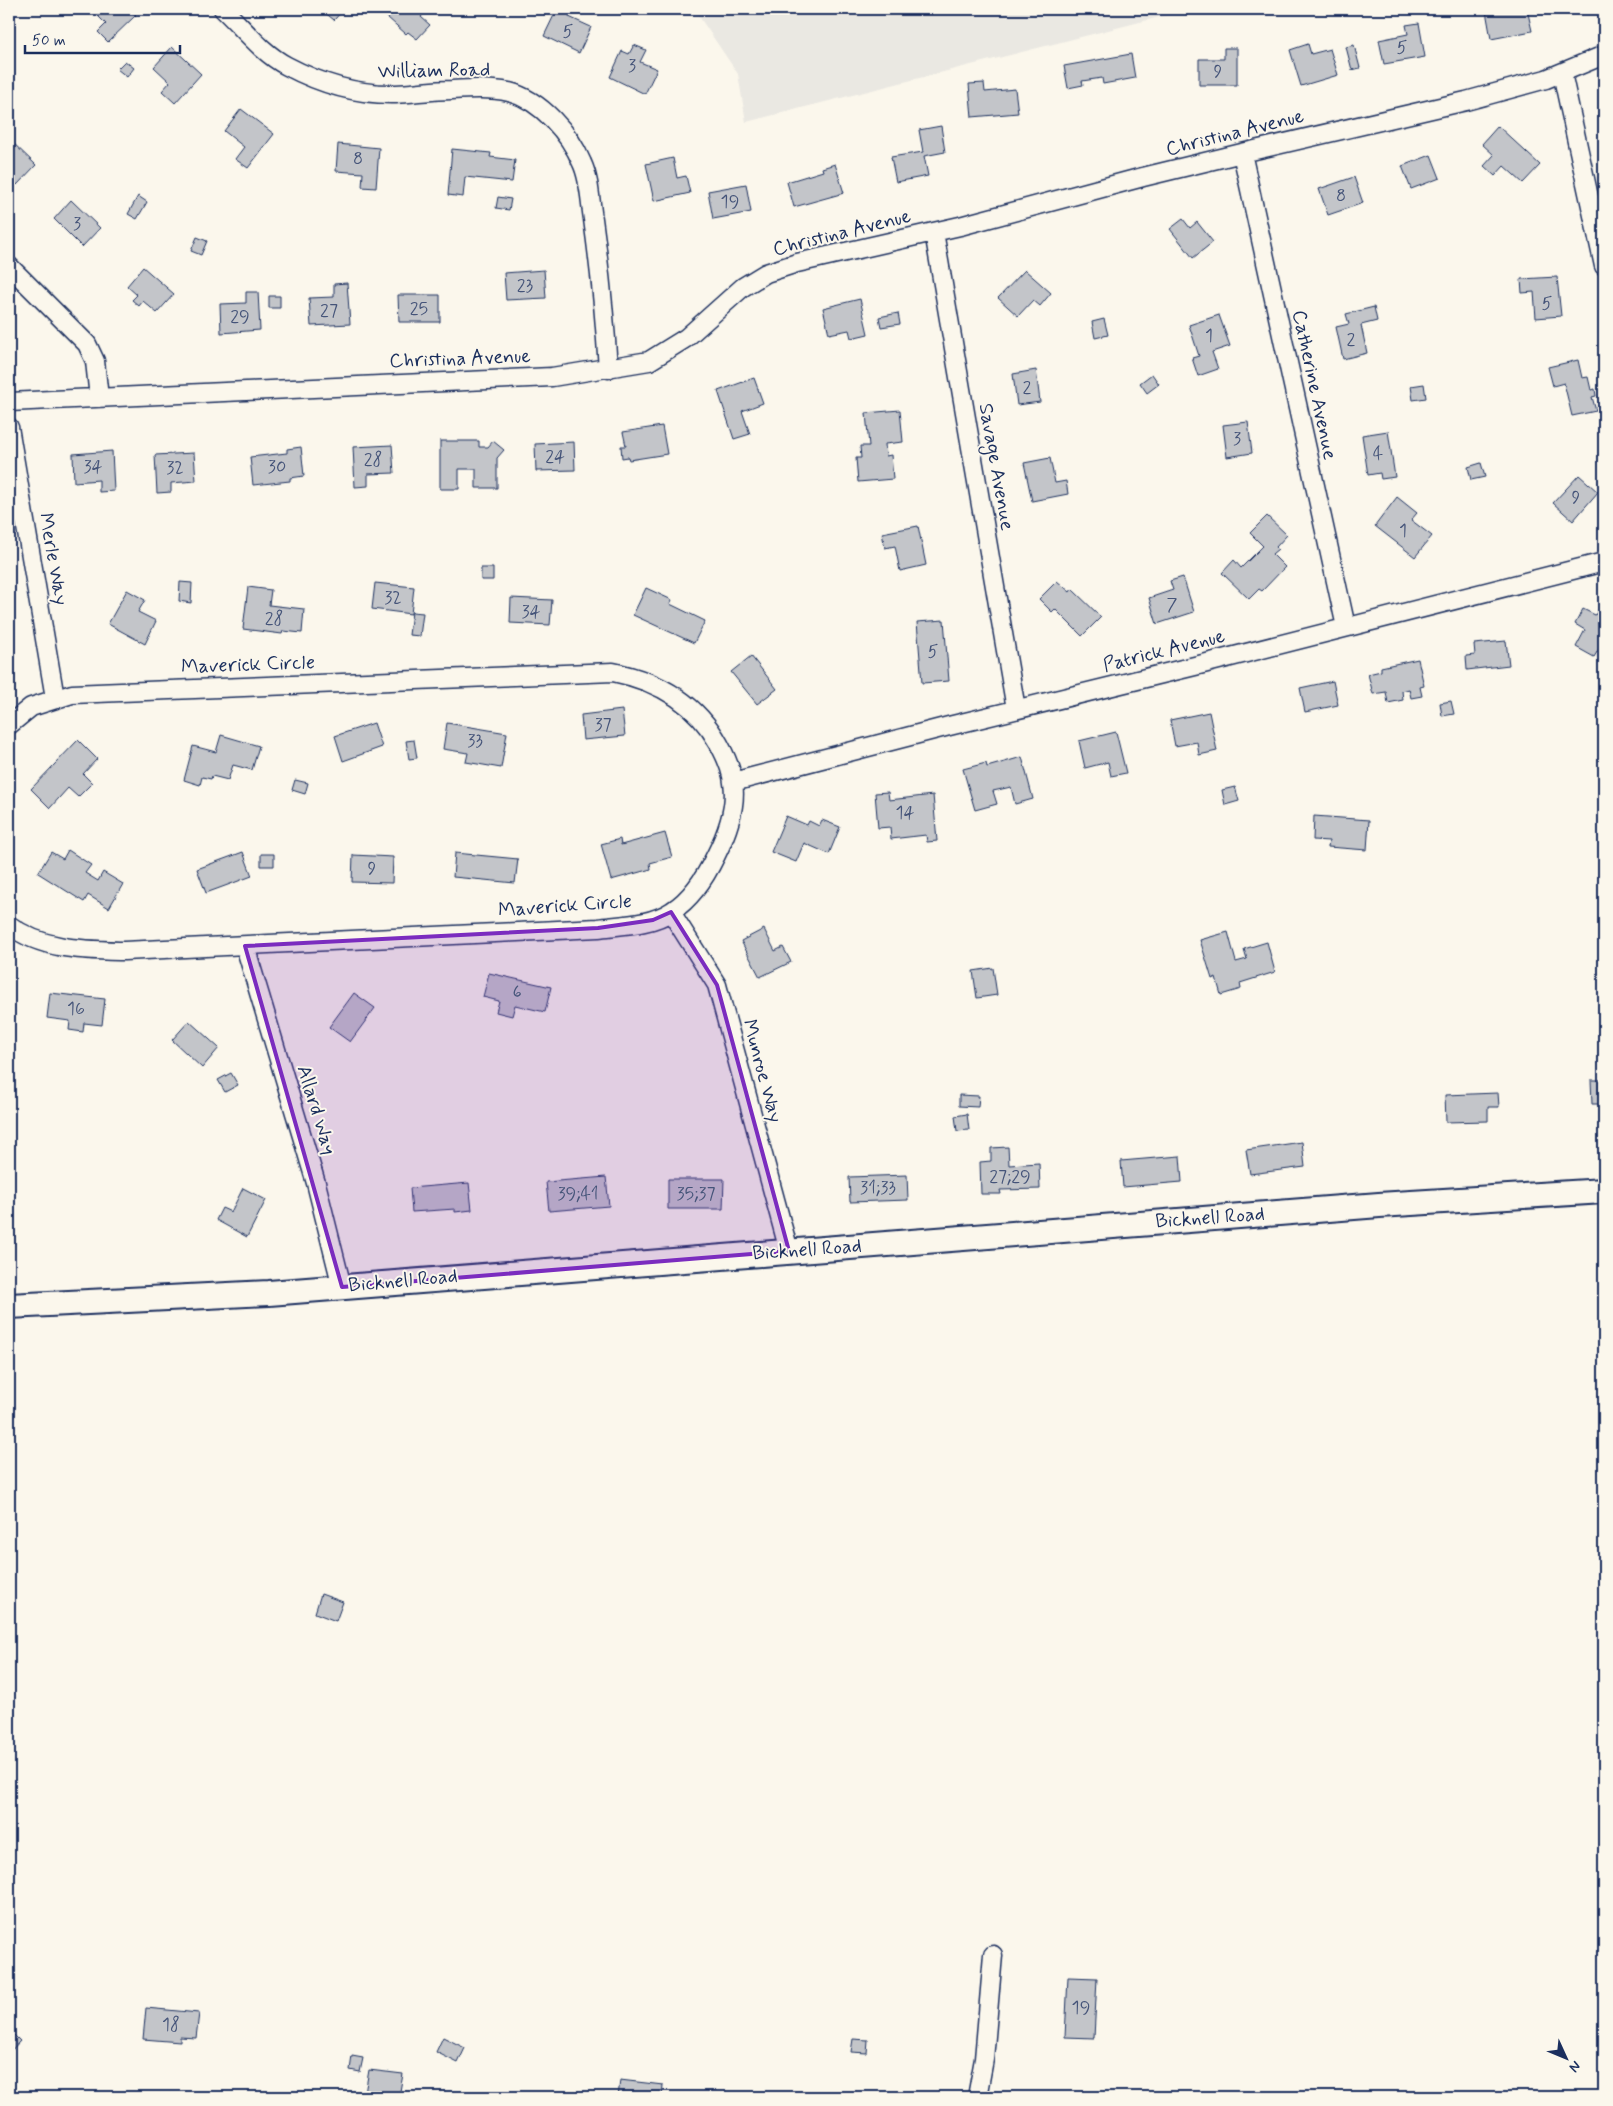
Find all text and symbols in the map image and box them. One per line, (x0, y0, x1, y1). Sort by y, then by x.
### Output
house number: 5 (563, 20, 574, 44)
scale bar (25, 22, 180, 54)
text: 50 m (32, 31, 66, 51)
house number: 5 (1397, 36, 1408, 60)
house number: 3 (628, 54, 636, 78)
street label: William Road (377, 57, 491, 85)
house number: 9 (1214, 60, 1223, 84)
street label: Christina Avenue (1163, 103, 1307, 163)
house number: 8 (353, 147, 363, 171)
house number: 8 (1336, 184, 1346, 208)
house number: 19 (721, 190, 739, 214)
street label: Christina Avenue (770, 203, 914, 263)
house number: 3 (73, 212, 81, 236)
house number: 23 (517, 274, 534, 298)
house number: 5 (1542, 292, 1553, 316)
house number: 25 (410, 297, 428, 321)
house number: 27 (320, 299, 338, 323)
house number: 29 (230, 305, 250, 329)
street label: Catherine Avenue (1285, 308, 1343, 462)
house number: 1 (1205, 324, 1213, 348)
house number: 2 (1347, 328, 1356, 352)
street label: Christina Avenue (389, 343, 531, 375)
house number: 2 (1023, 376, 1032, 400)
street label: Savage Avenue (971, 401, 1020, 533)
house number: 3 (1233, 427, 1241, 451)
house number: 4 (1373, 442, 1383, 466)
house number: 24 (545, 445, 565, 469)
house number: 28 (364, 448, 382, 472)
house number: 34 (83, 455, 103, 479)
house number: 30 (268, 455, 286, 479)
house number: 32 (166, 456, 184, 480)
house number: 9 (1572, 486, 1581, 510)
street label: Merle Way (32, 511, 74, 607)
house number: 1 (1399, 519, 1407, 543)
house number: 32 (384, 586, 402, 610)
house number: 7 (1167, 593, 1178, 617)
house number: 34 (521, 600, 541, 624)
house number: 28 (265, 607, 283, 631)
street label: Patrick Avenue (1100, 623, 1228, 679)
house number: 5 (928, 640, 939, 664)
street label: Maverick Circle (181, 649, 315, 681)
house number: 37 (594, 713, 612, 737)
house number: 33 (467, 729, 483, 753)
house number: 14 (896, 801, 915, 825)
house number: 9 (368, 857, 377, 881)
street label: Maverick Circle (497, 888, 633, 924)
house number: 6 (512, 980, 522, 1004)
house number: 16 (67, 997, 85, 1021)
street label: Munroe Way (735, 1016, 789, 1126)
street label: Allard Way (290, 1062, 342, 1158)
house number: 27;29 (989, 1165, 1031, 1189)
house number: 31;33 (860, 1176, 896, 1200)
house number: 39;41 (557, 1182, 599, 1206)
house number: 35;37 (676, 1182, 716, 1206)
street label: Bicknell Road (1154, 1201, 1266, 1235)
street label: Bicknell Road (751, 1233, 863, 1267)
street label: Bicknell Road (347, 1263, 459, 1299)
house number: 19 (1072, 1996, 1090, 2020)
house number: 18 (162, 2013, 180, 2037)
north arrow (1540, 2034, 1590, 2084)
text: N (1565, 2057, 1584, 2076)

